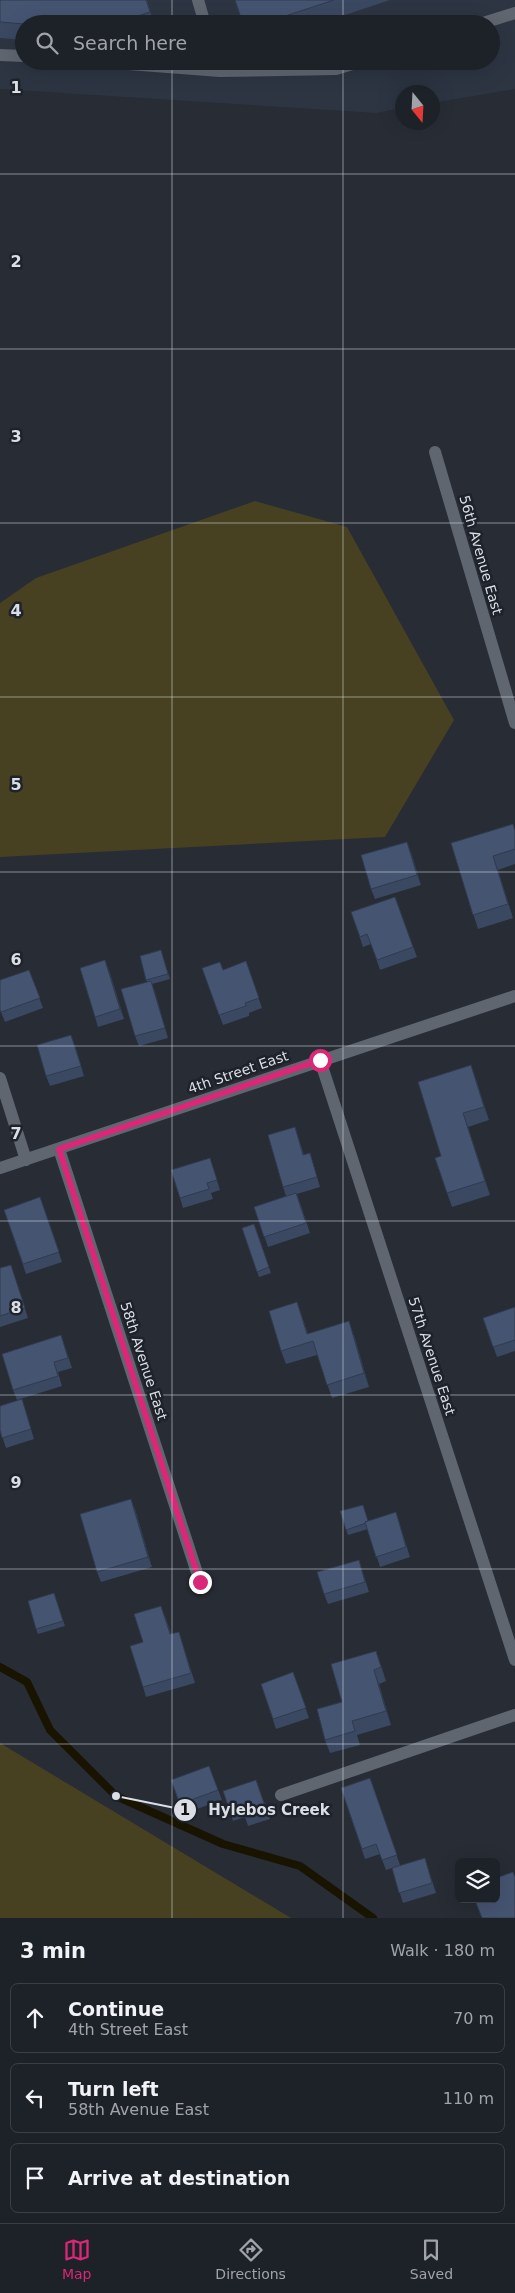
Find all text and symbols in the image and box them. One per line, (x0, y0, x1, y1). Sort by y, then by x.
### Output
search box (15, 15, 500, 70)
icon: search (33, 29, 61, 57)
text: Search here (73, 32, 187, 54)
text: 1 (10, 78, 22, 97)
north arrow (395, 85, 440, 130)
text: 2 (10, 252, 22, 271)
text: 3 (10, 427, 22, 446)
street label: 56th Avenue East (456, 494, 506, 617)
text: 4 (10, 601, 22, 620)
text: 5 (10, 775, 22, 794)
text: 6 (10, 950, 22, 969)
street label: 4th Street East (186, 1047, 291, 1097)
route start (309, 1049, 332, 1072)
text: 7 (10, 1124, 22, 1143)
street label: 57th Avenue East (405, 1295, 459, 1418)
text: 8 (10, 1298, 22, 1317)
street label: 58th Avenue East (117, 1300, 171, 1423)
text: 9 (10, 1473, 22, 1492)
route end (189, 1571, 212, 1594)
callout: Hylebos Creek (173, 1795, 339, 1825)
text: 1 (180, 1801, 190, 1819)
text: Hylebos Creek (208, 1801, 331, 1819)
map controls (455, 1858, 500, 1903)
button: layers (455, 1858, 500, 1903)
text: 3 min (20, 1939, 86, 1963)
text: Walk · 180 m (390, 1941, 495, 1960)
text: Continue (68, 1998, 164, 2020)
icon: ahead (21, 2004, 49, 2032)
text: 70 m (453, 2009, 494, 2028)
text: 4th Street East (68, 2020, 188, 2039)
text: Turn left (68, 2078, 159, 2100)
icon: left (21, 2084, 49, 2112)
text: 110 m (443, 2089, 494, 2108)
text: 58th Avenue East (68, 2100, 209, 2119)
icon: arrive (21, 2164, 49, 2192)
text: Arrive at destination (68, 2167, 290, 2189)
tab: Map (62, 2236, 91, 2282)
tab: Directions (215, 2236, 286, 2282)
tab: Saved (410, 2236, 453, 2282)

